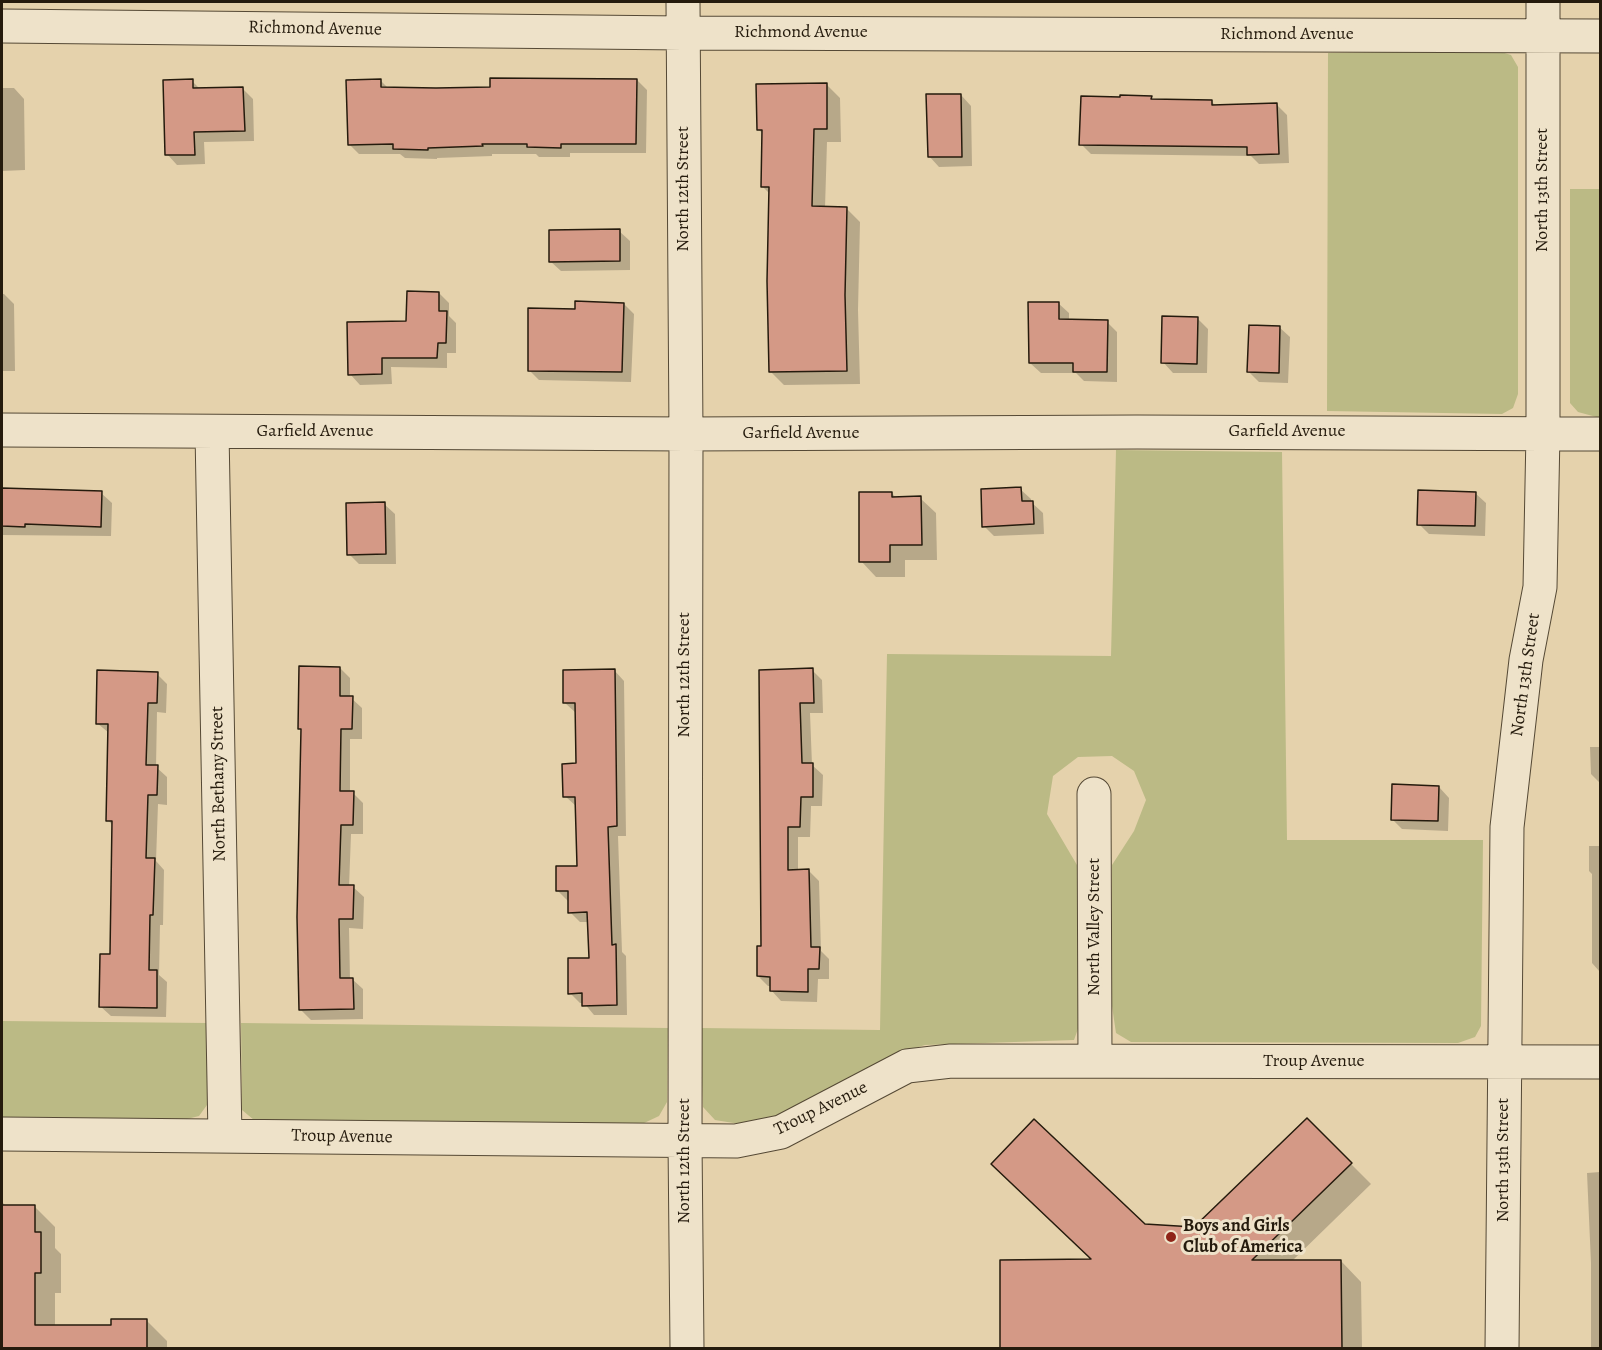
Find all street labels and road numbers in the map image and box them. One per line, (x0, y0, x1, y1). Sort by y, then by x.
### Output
street label: Richmond Avenue (248, 17, 382, 41)
street label: Richmond Avenue (734, 22, 868, 44)
street label: Richmond Avenue (1220, 24, 1354, 46)
street label: North 12th Street (673, 126, 695, 252)
street label: North 13th Street (1532, 128, 1554, 252)
street label: Garfield Avenue (257, 421, 373, 443)
street label: Garfield Avenue (1229, 421, 1345, 443)
street label: Garfield Avenue (743, 423, 859, 445)
street label: North 12th Street (674, 612, 696, 738)
street label: North 13th Street (1507, 612, 1545, 738)
street label: North Bethany Street (207, 706, 231, 862)
street label: North Valley Street (1084, 858, 1106, 996)
street label: Troup Avenue (1263, 1051, 1365, 1073)
street label: Troup Avenue (771, 1077, 871, 1141)
street label: North 12th Street (674, 1098, 696, 1224)
street label: North 13th Street (1493, 1098, 1515, 1222)
street label: Troup Avenue (291, 1125, 393, 1149)

